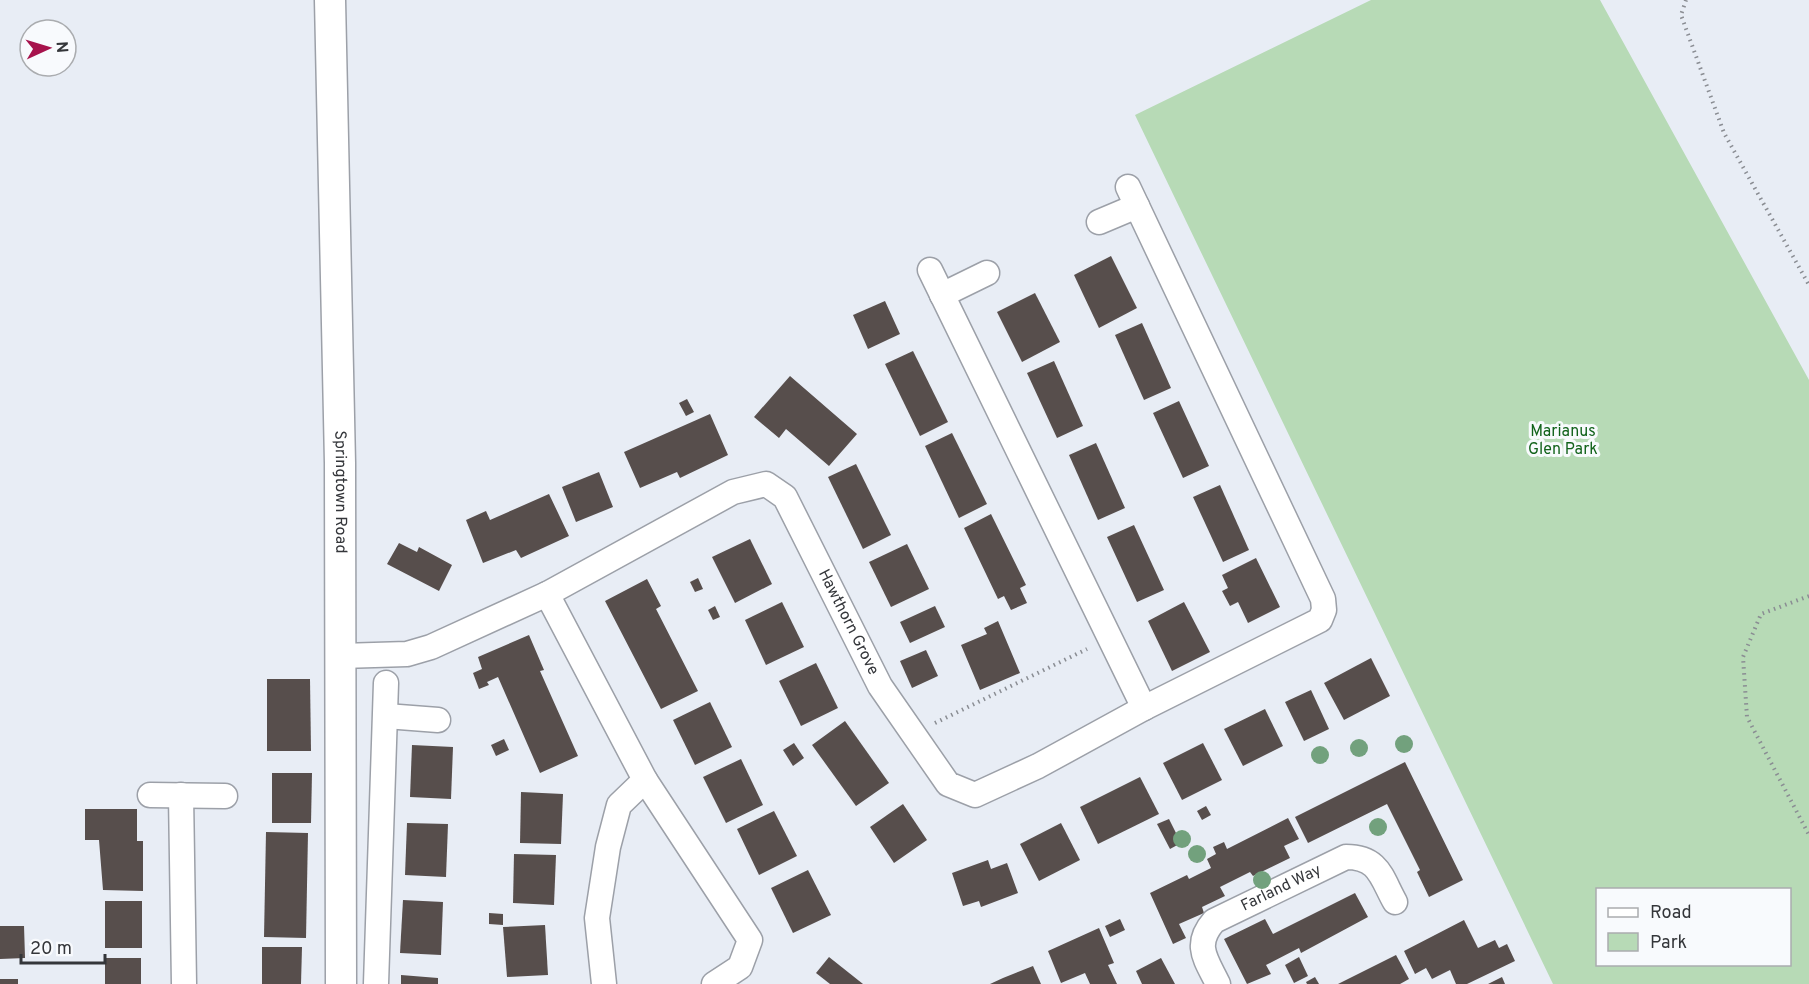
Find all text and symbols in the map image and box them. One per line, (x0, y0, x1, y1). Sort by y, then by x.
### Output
north arrow (18, 18, 78, 78)
text: N (51, 41, 71, 54)
park label: Marianus Glen Park (1528, 422, 1598, 460)
street label: Springtown Road (329, 430, 350, 553)
street label: Hawthorn Grove (813, 566, 883, 679)
street label: Farland Way (1238, 860, 1325, 916)
legend (1596, 888, 1791, 966)
text: Road (1650, 902, 1692, 925)
scale bar (21, 927, 105, 965)
text: Park (1650, 932, 1687, 955)
text: 20 m (30, 938, 72, 961)

